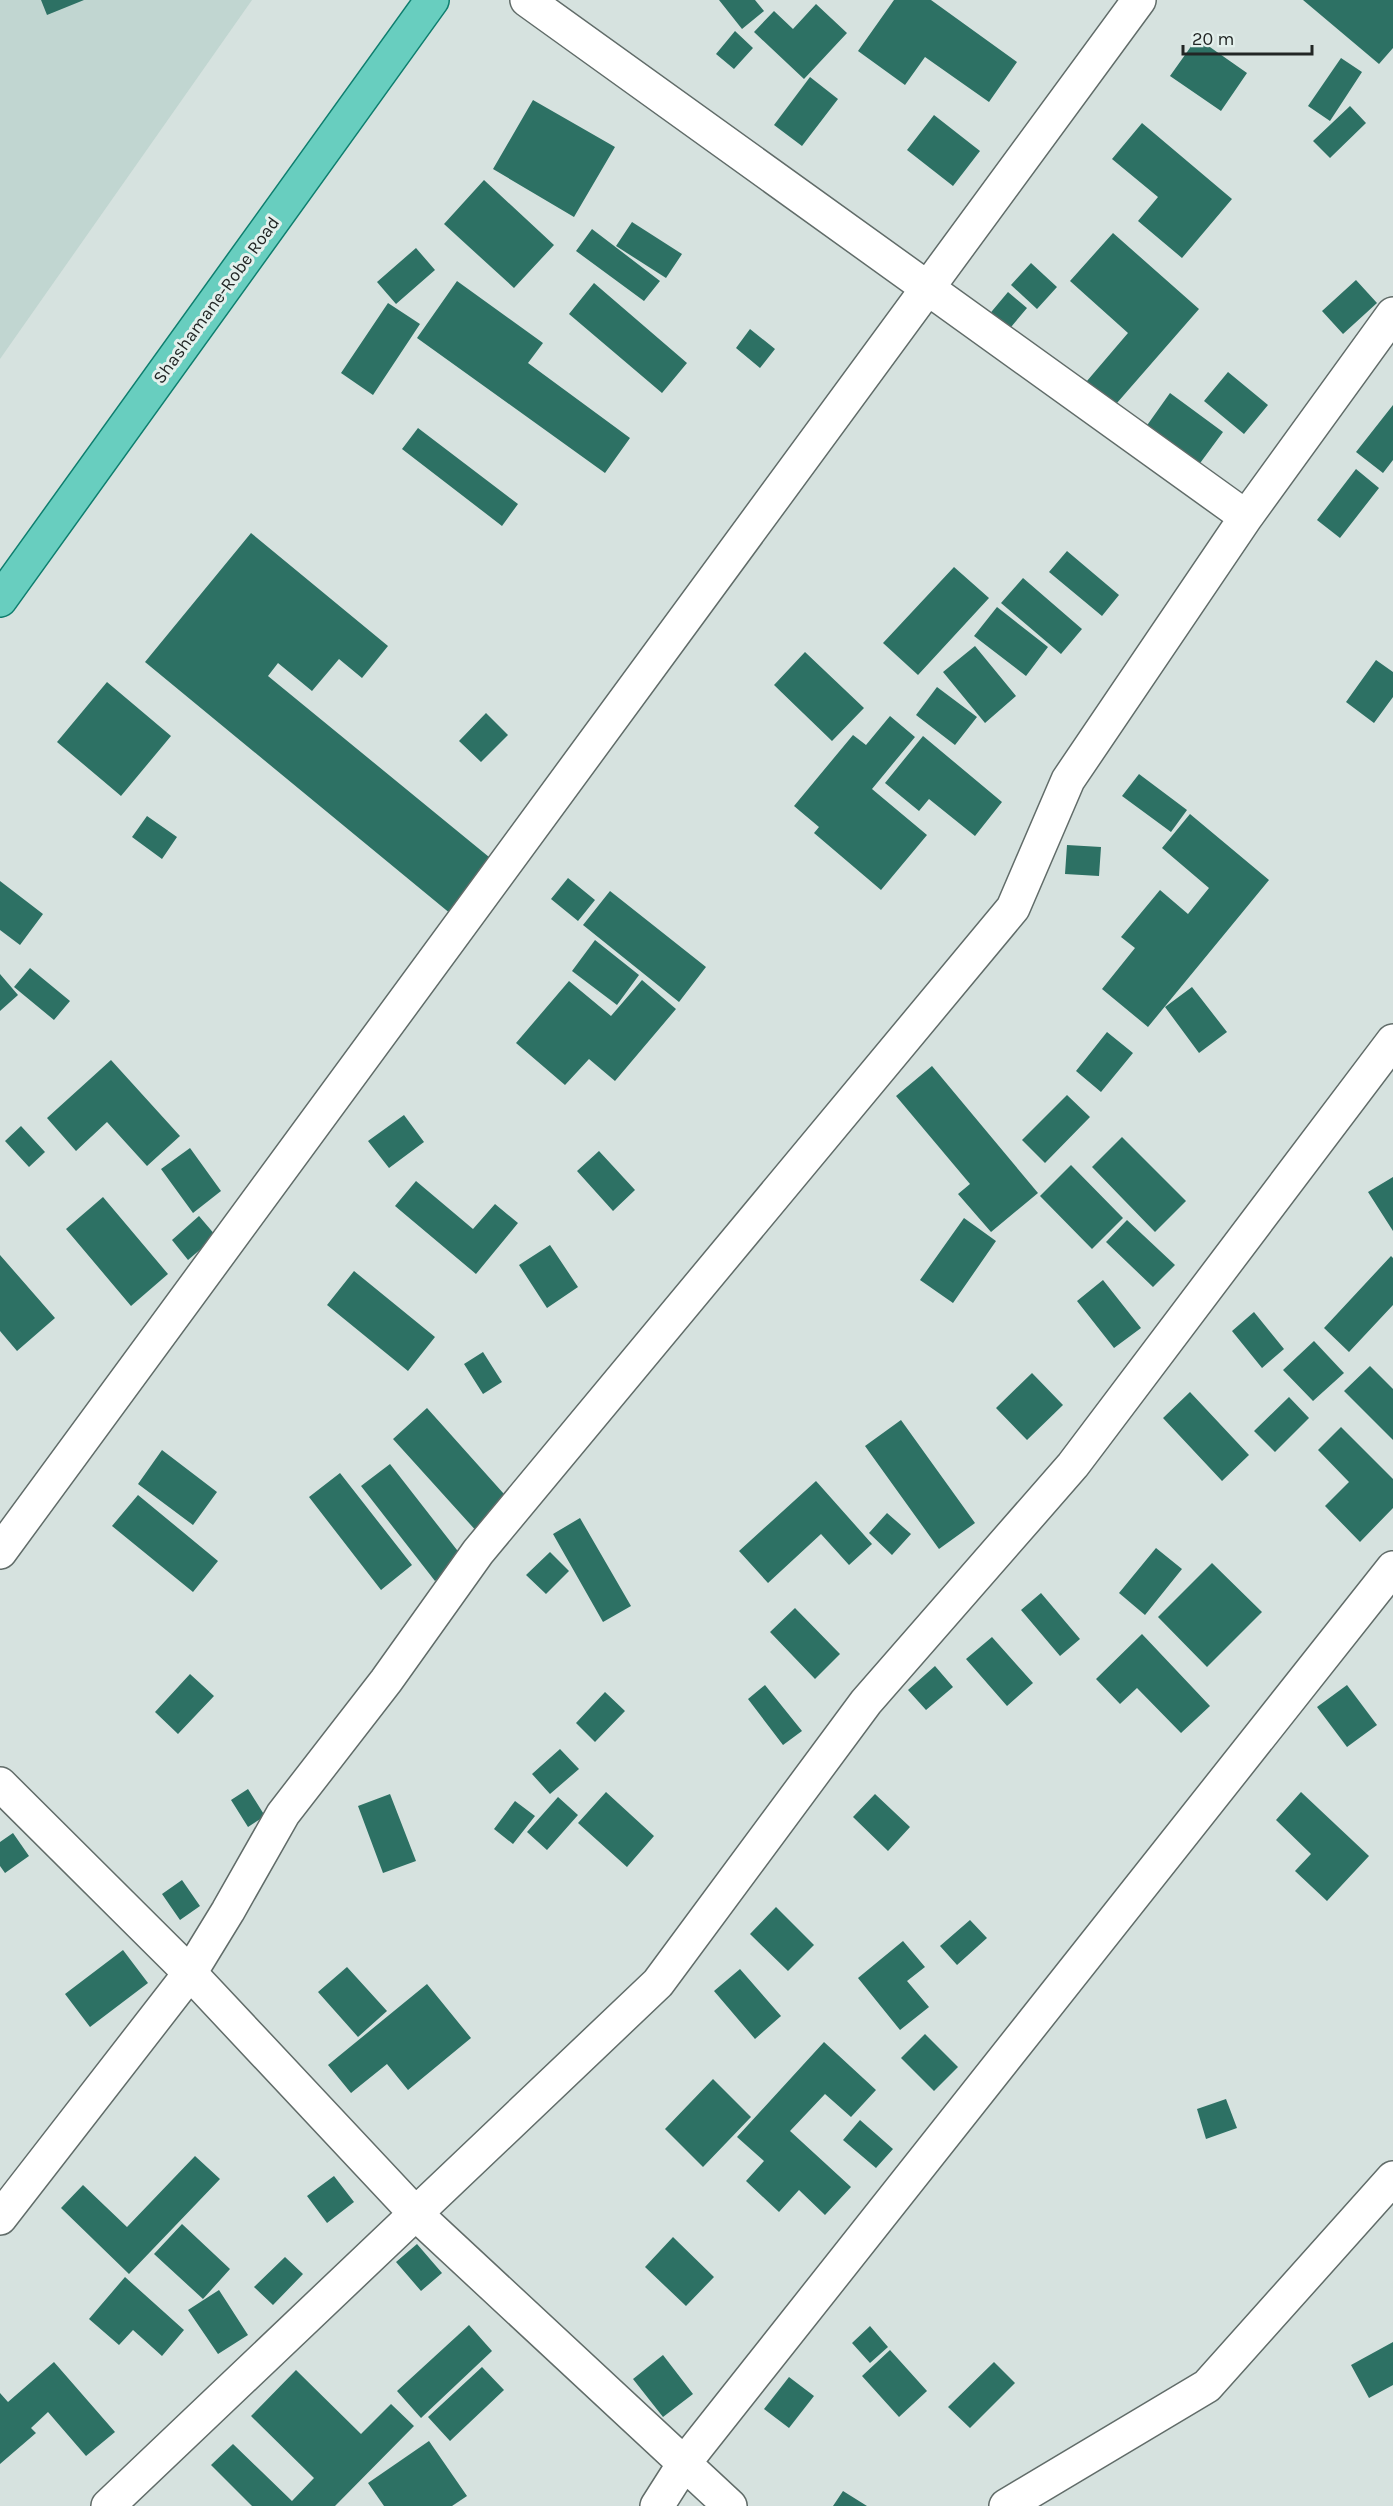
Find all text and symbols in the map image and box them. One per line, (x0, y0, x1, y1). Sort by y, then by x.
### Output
scale bar (1183, 18, 1312, 56)
text: 20 m (1192, 28, 1234, 50)
street label: Shashamane-Robe Road (148, 212, 284, 388)

